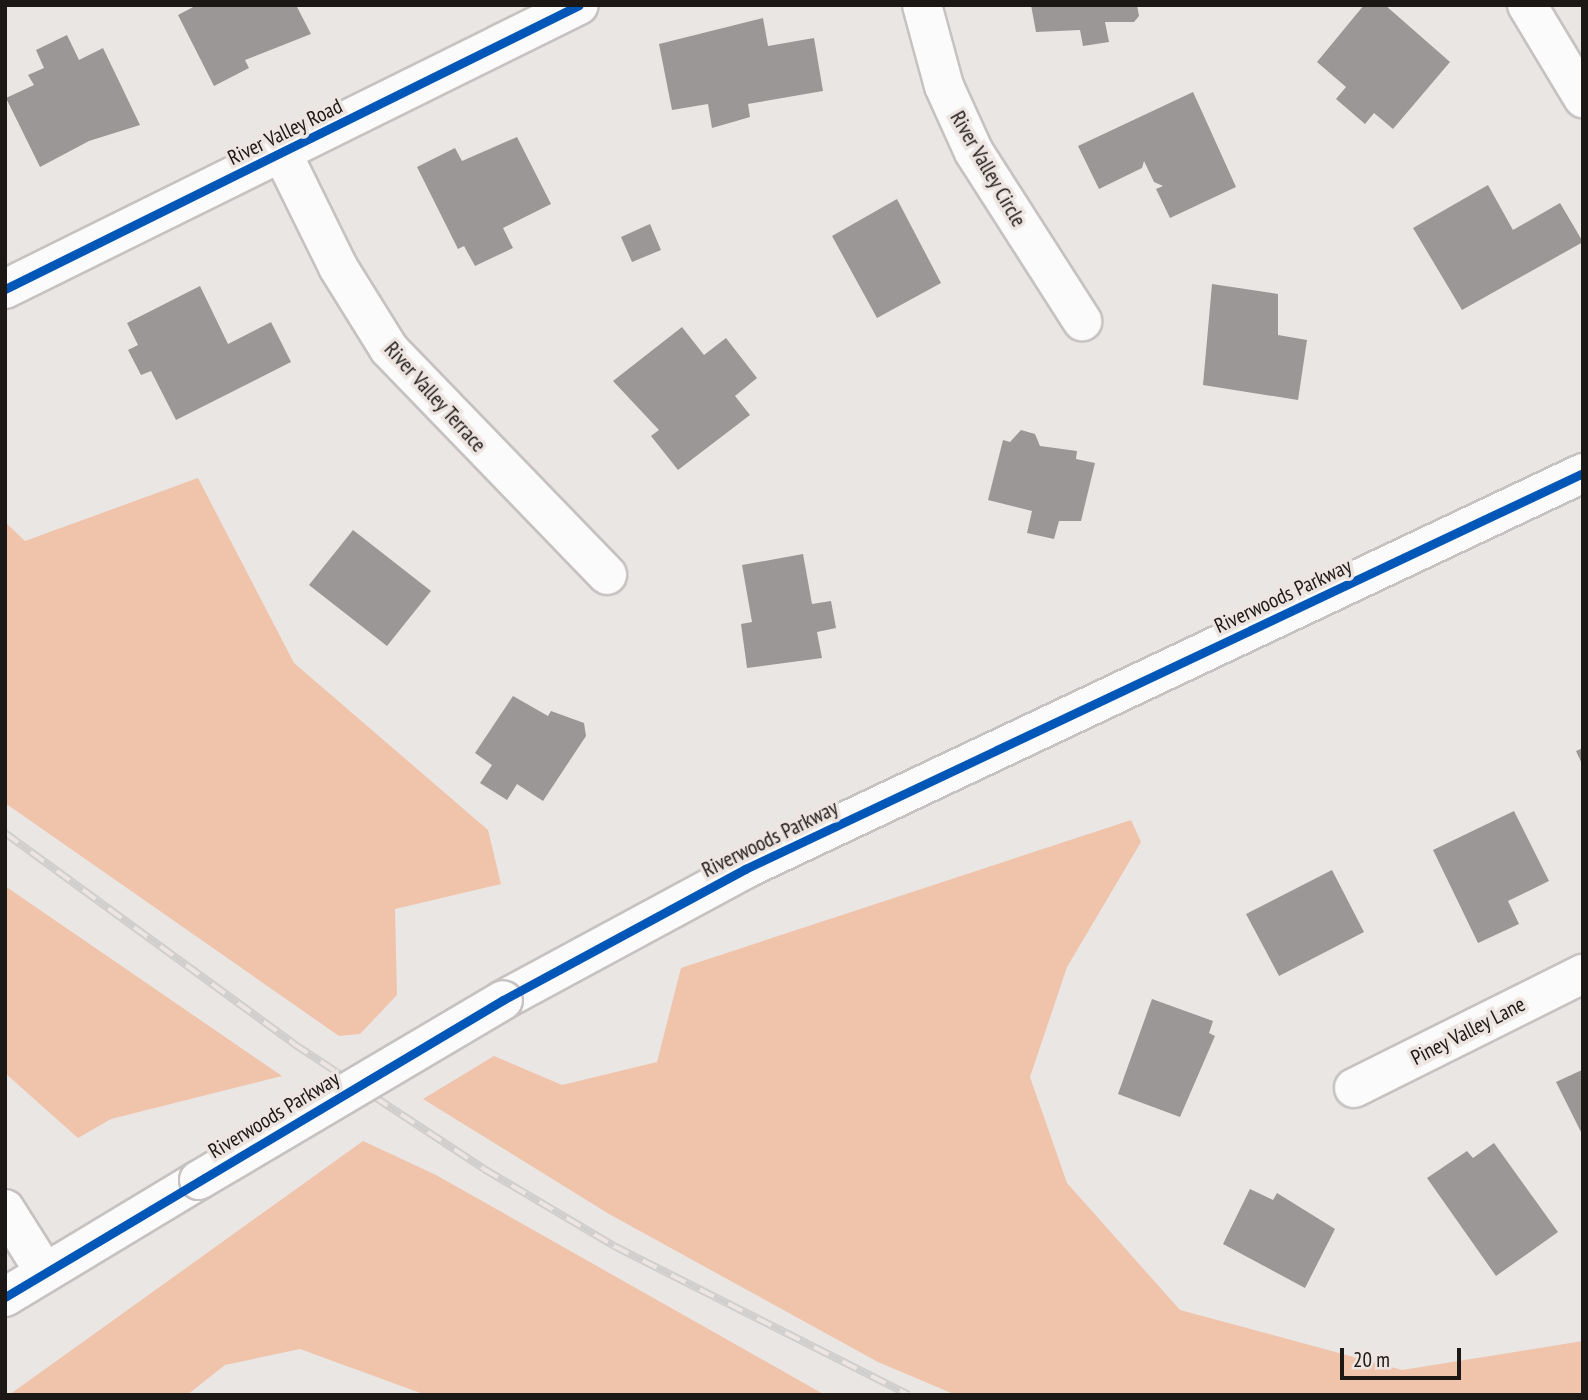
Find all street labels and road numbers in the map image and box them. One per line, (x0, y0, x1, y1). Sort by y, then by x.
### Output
street label: River Valley Road (223, 93, 347, 171)
street label: River Valley Circle (945, 106, 1031, 232)
street label: River Valley Terrace (378, 336, 492, 458)
street label: Riverwoods Parkway (1211, 553, 1355, 639)
street label: Riverwoods Parkway (698, 795, 842, 883)
street label: Piney Valley Lane (1406, 991, 1530, 1071)
street label: Riverwoods Parkway (204, 1066, 344, 1164)

